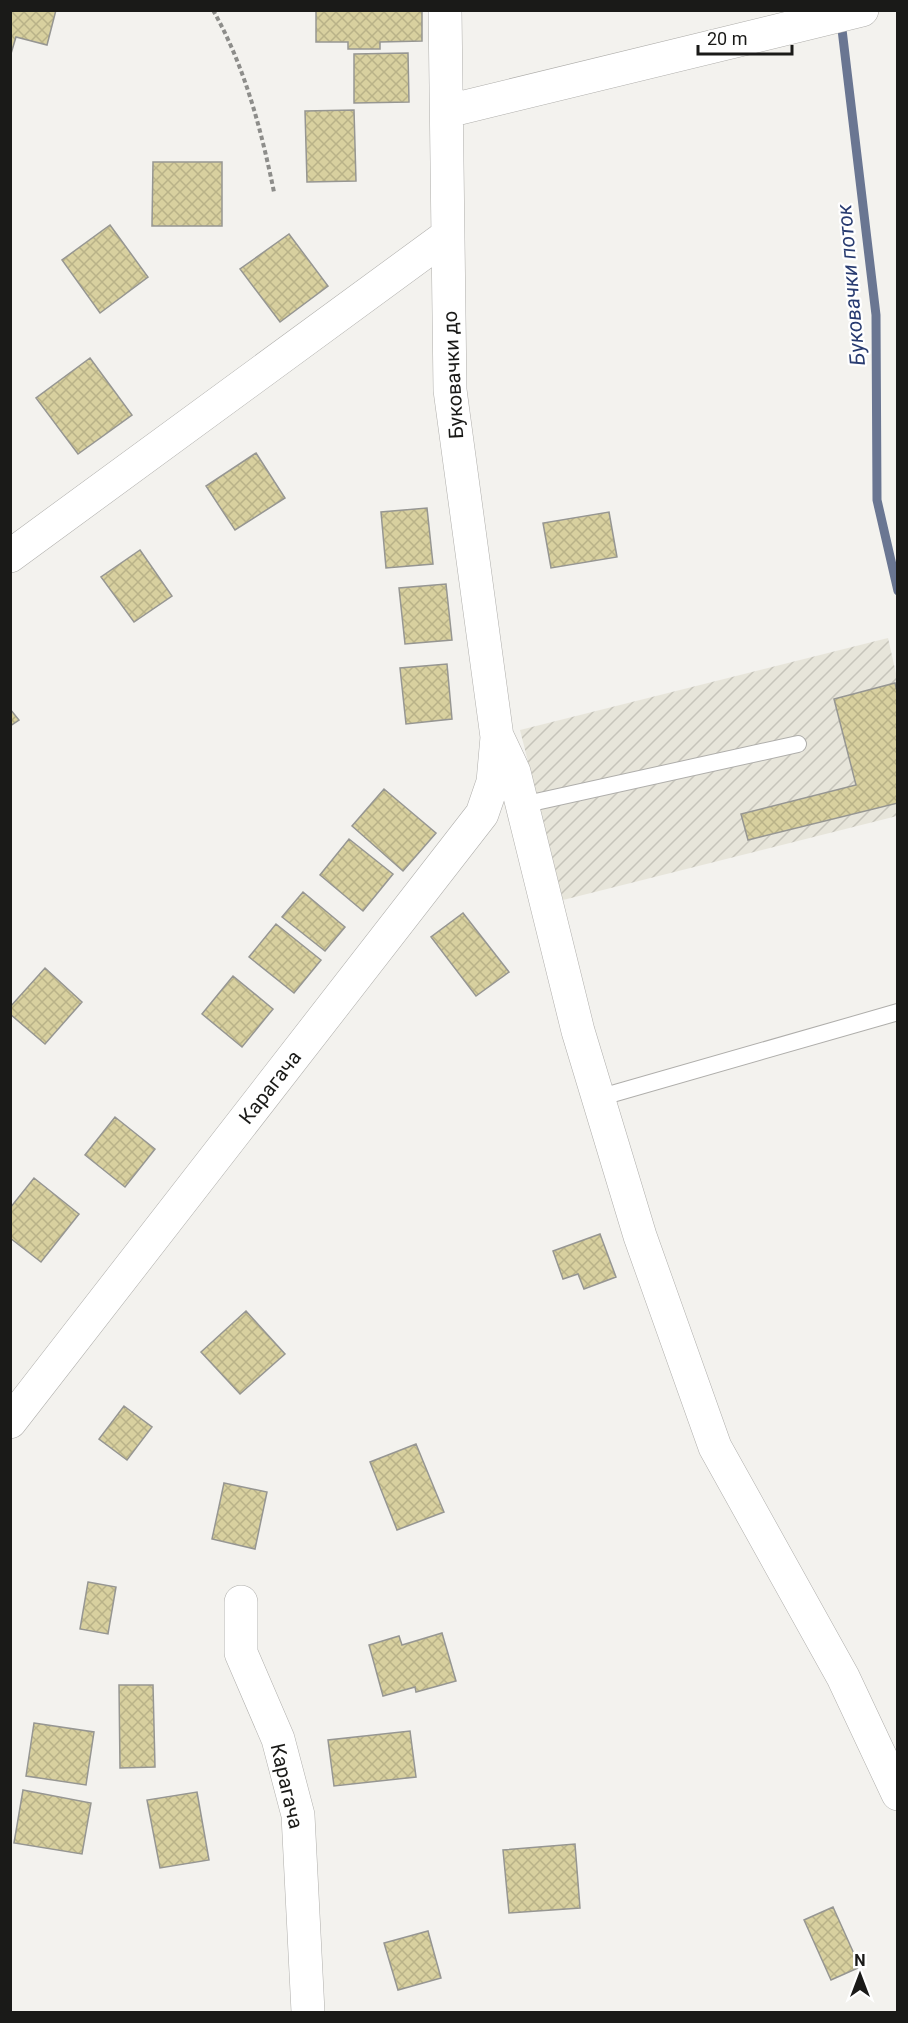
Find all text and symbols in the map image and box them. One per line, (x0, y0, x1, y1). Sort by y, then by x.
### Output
scale bar (698, 18, 792, 56)
text: 20 m (707, 28, 747, 49)
water label: Буковачки поток (832, 202, 870, 367)
street label: Буковачки до (438, 310, 468, 440)
street label: Карагача (234, 1045, 306, 1129)
street label: Карагача (266, 1741, 308, 1831)
north arrow (830, 1945, 890, 2005)
text: N (854, 1951, 866, 1970)

